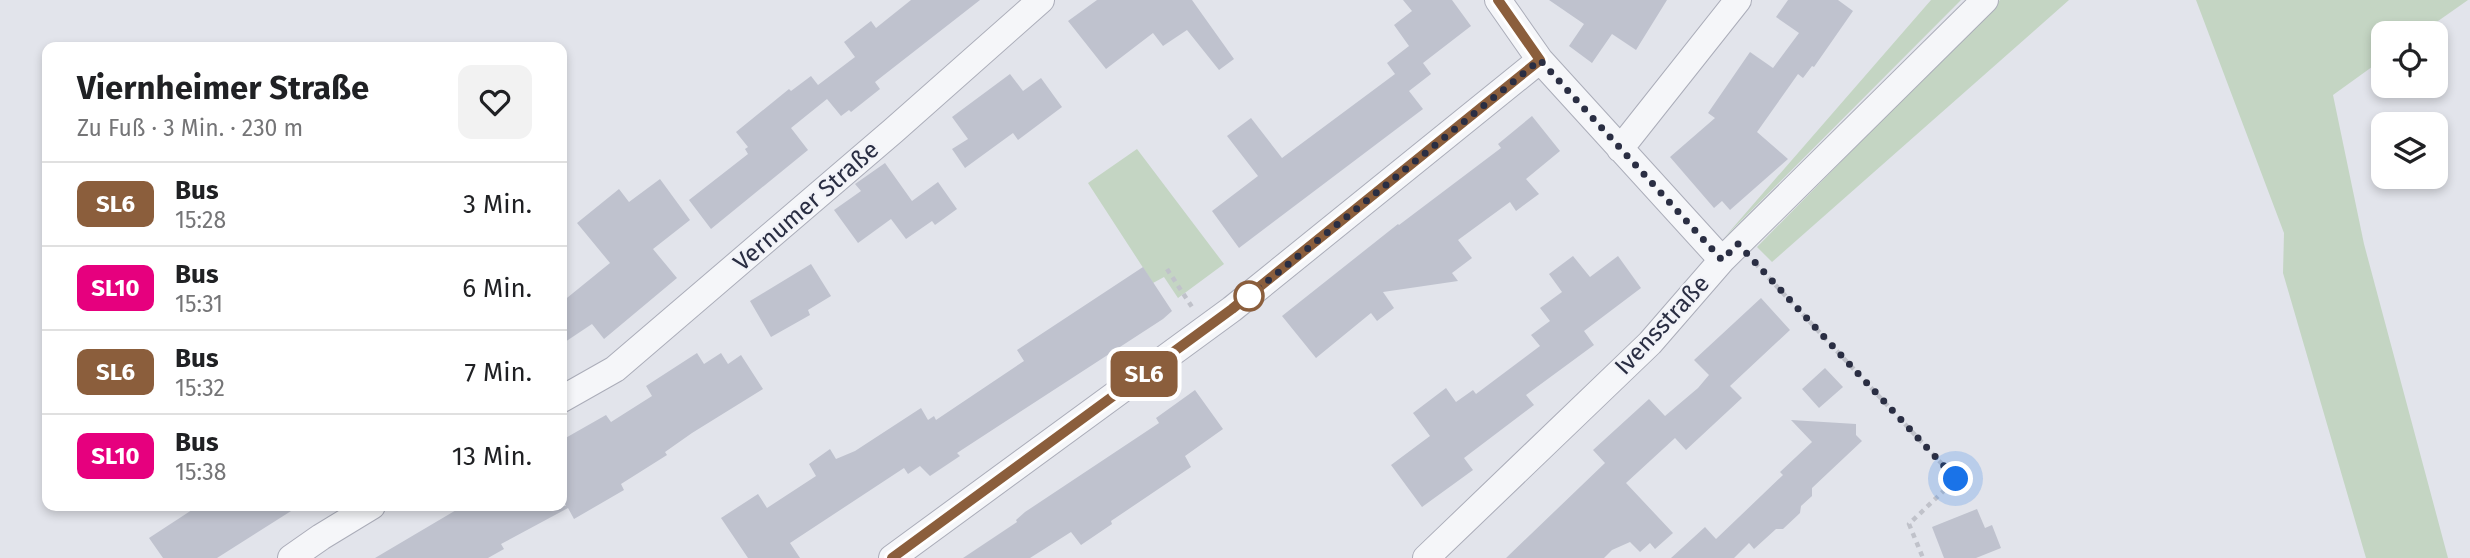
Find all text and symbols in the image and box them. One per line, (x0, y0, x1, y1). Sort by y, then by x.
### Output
map controls (2371, 21, 2448, 189)
button: locate (2371, 21, 2448, 98)
button: heart (458, 65, 532, 139)
text: Viernheimer Straße (77, 68, 369, 108)
button: layers (2371, 112, 2448, 189)
text: Zu Fuß · 3 Min. · 230 m (77, 114, 303, 142)
street label: Vernumer Straße (728, 135, 884, 277)
text: Bus (175, 175, 218, 206)
text: 3 Min. (463, 189, 532, 220)
text: SL6 (96, 190, 135, 218)
text: 15:28 (175, 206, 226, 234)
text: Bus (175, 259, 218, 290)
street label: Ivensstraße (1609, 270, 1715, 380)
text: 6 Min. (462, 273, 532, 304)
text: SL10 (91, 274, 140, 302)
unlabelled marker (1234, 281, 1264, 311)
text: 15:31 (175, 290, 223, 318)
text: Bus (175, 343, 218, 374)
line badge: SL6 (1104, 351, 1184, 397)
text: 7 Min. (465, 357, 532, 388)
text: SL6 (96, 358, 135, 386)
text: SL6 (1125, 360, 1163, 388)
text: 15:32 (175, 374, 225, 402)
text: Bus (175, 427, 218, 458)
text: 13 Min. (452, 441, 532, 472)
text: SL10 (91, 442, 140, 470)
text: 15:38 (175, 458, 226, 486)
your location (1938, 461, 1973, 496)

